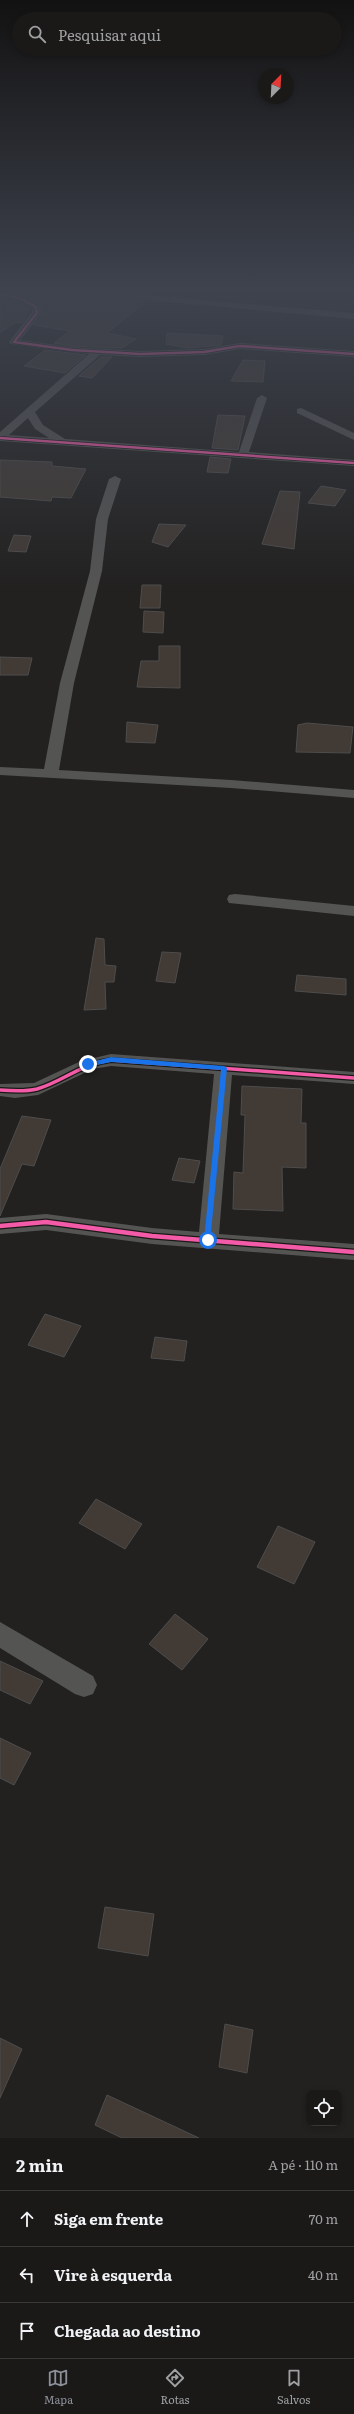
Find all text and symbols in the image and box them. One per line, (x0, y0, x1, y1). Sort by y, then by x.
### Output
search box (12, 12, 342, 56)
icon: search (26, 23, 48, 45)
text: Pesquisar aqui (58, 23, 161, 46)
north arrow (258, 68, 294, 104)
route end (79, 1055, 97, 1073)
route start (199, 1231, 217, 1249)
map controls (306, 2090, 342, 2126)
button: locate (306, 2090, 342, 2126)
text: 2 min (16, 2152, 64, 2177)
text: A pé · 110 m (268, 2155, 338, 2174)
text: Siga em frente (54, 2207, 163, 2230)
icon: ahead (16, 2208, 38, 2230)
text: 70 m (309, 2209, 338, 2228)
text: Vire à esquerda (54, 2263, 172, 2286)
icon: left (16, 2264, 38, 2286)
text: 40 m (308, 2265, 338, 2284)
text: Chegada ao destino (54, 2319, 201, 2342)
icon: arrive (16, 2320, 38, 2342)
tab: Mapa (44, 2367, 73, 2407)
tab: Rotas (161, 2367, 190, 2407)
tab: Salvos (277, 2367, 310, 2407)

